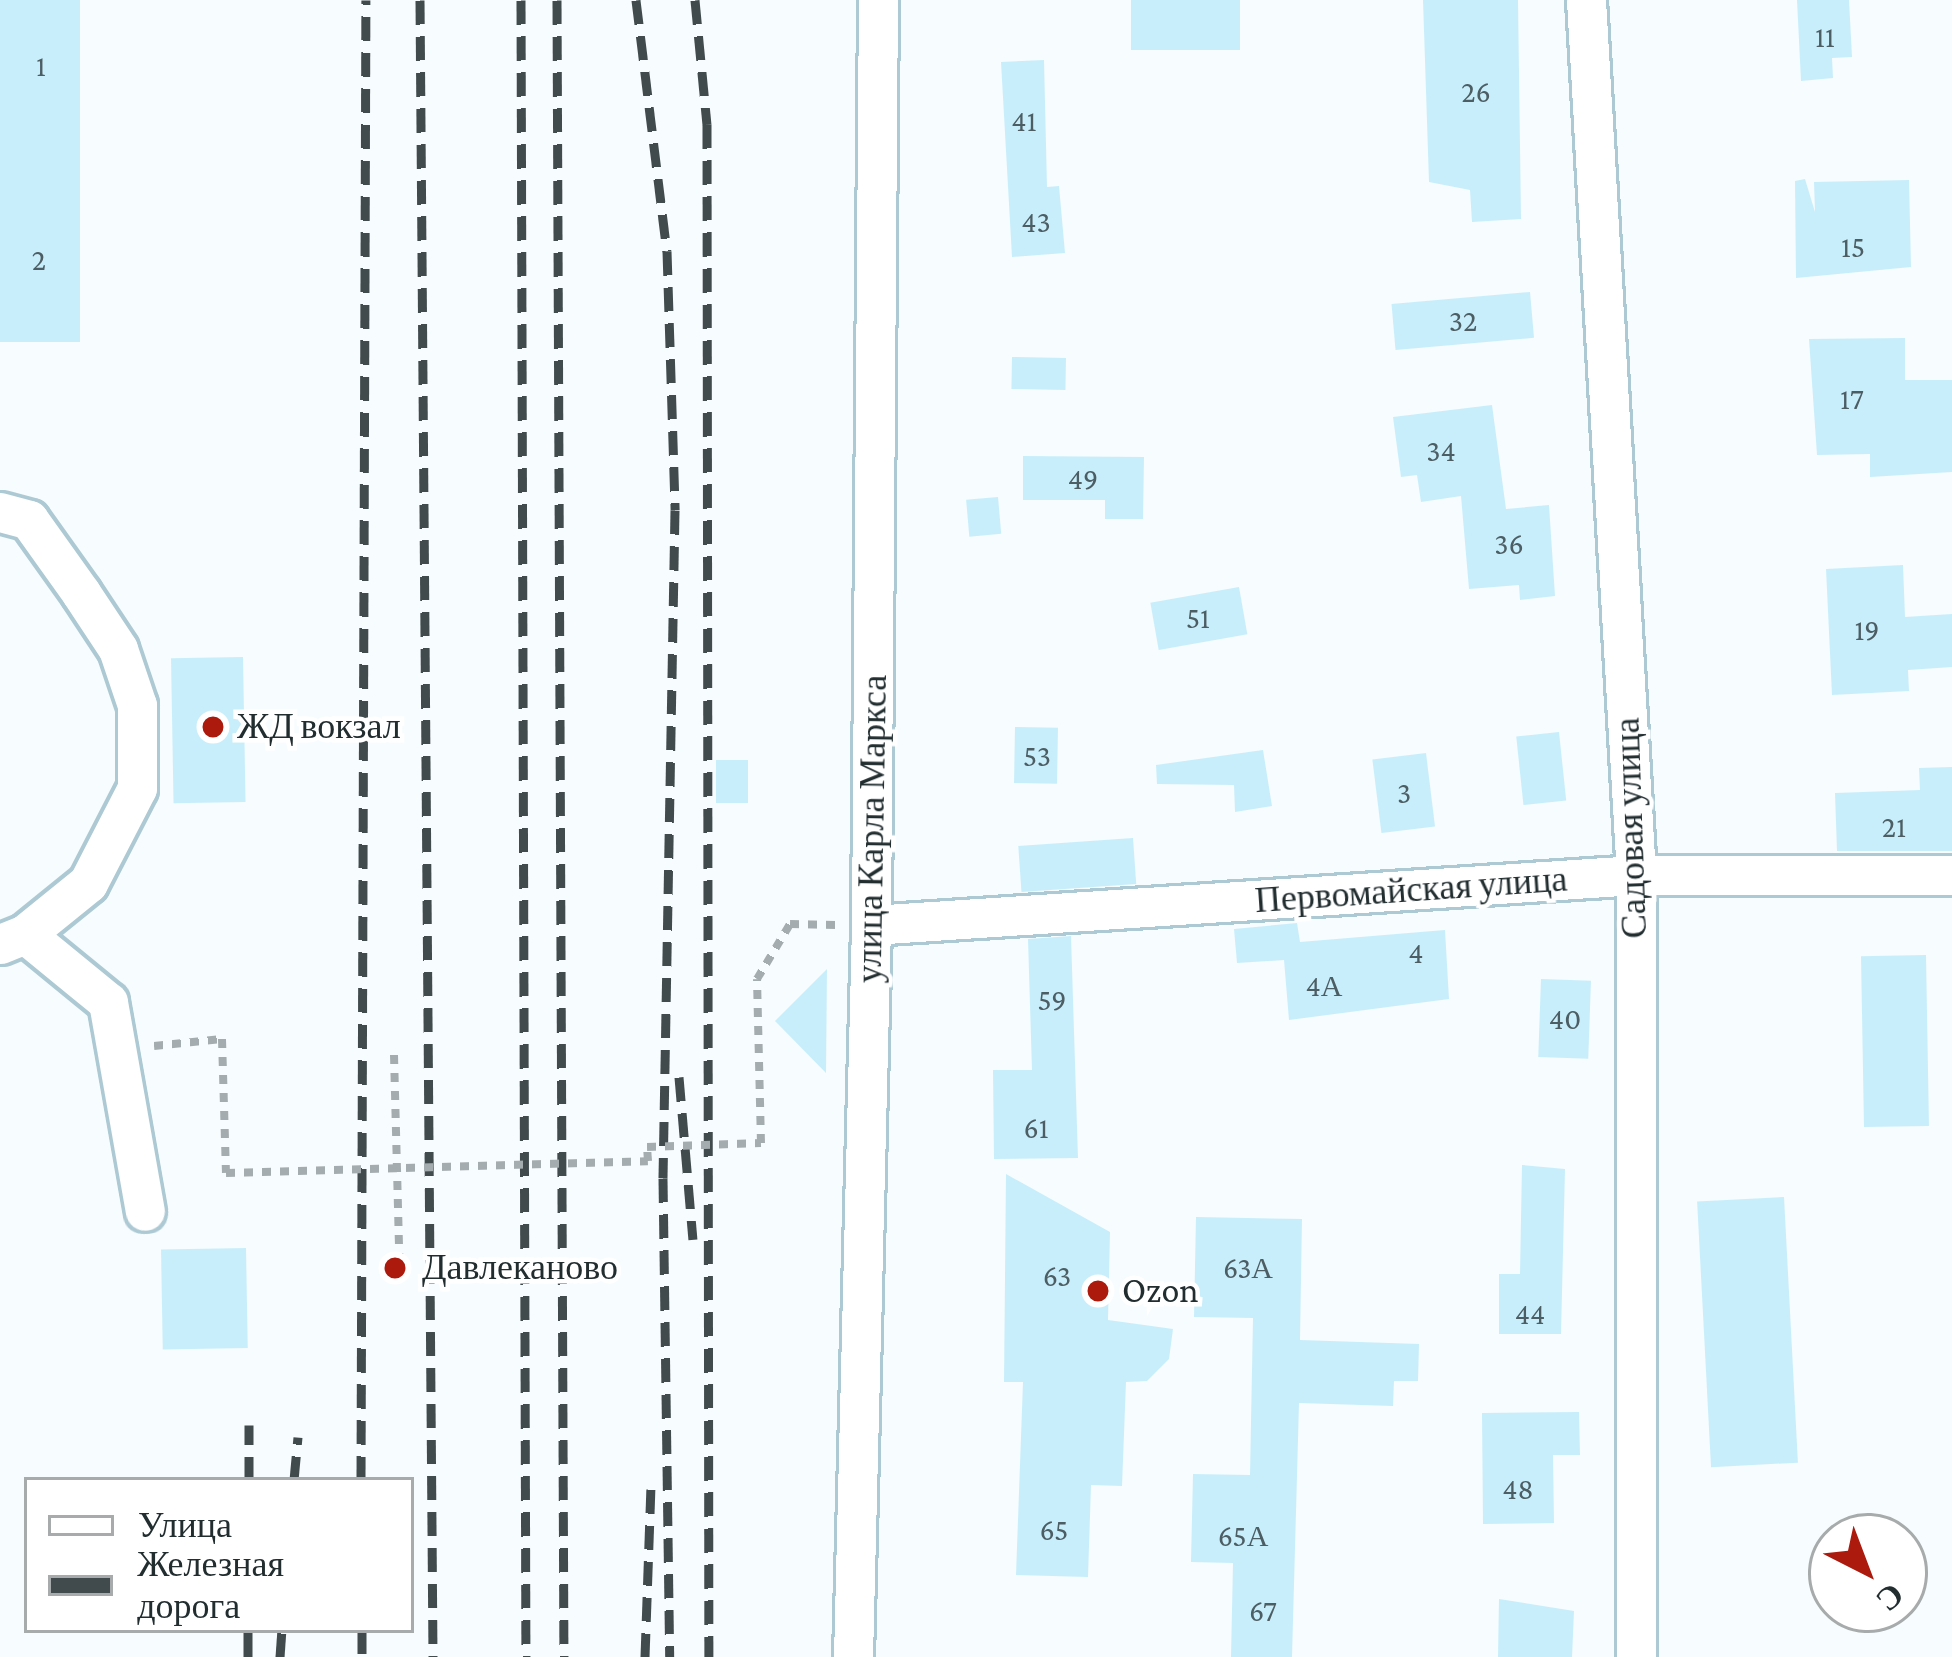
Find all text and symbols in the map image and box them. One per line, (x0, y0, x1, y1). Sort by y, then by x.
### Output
house number: 11 (1815, 19, 1835, 55)
house number: 1 (36, 48, 46, 84)
house number: 26 (1461, 74, 1491, 110)
house number: 41 (1011, 103, 1037, 139)
house number: 43 (1021, 204, 1051, 240)
house number: 15 (1841, 229, 1865, 265)
house number: 2 (32, 242, 46, 278)
house number: 32 (1449, 303, 1477, 339)
house number: 17 (1840, 381, 1864, 417)
house number: 34 (1426, 433, 1456, 469)
house number: 49 (1068, 461, 1098, 497)
house number: 36 (1494, 526, 1524, 562)
house number: 51 (1186, 600, 1210, 636)
house number: 19 (1854, 612, 1880, 648)
street label: улица Карла Маркса (848, 674, 896, 984)
place label: ЖД вокзал (237, 705, 401, 749)
marker: ЖД вокзал (200, 714, 226, 740)
street label: Садовая улица (1606, 717, 1656, 939)
house number: 53 (1023, 738, 1051, 774)
house number: 3 (1397, 775, 1411, 811)
house number: 21 (1882, 809, 1906, 845)
street label: Первомайская улица (1253, 858, 1569, 922)
house number: 4 (1408, 935, 1424, 971)
house number: 4А (1306, 968, 1342, 1004)
house number: 59 (1038, 982, 1066, 1018)
house number: 40 (1549, 1001, 1581, 1037)
house number: 61 (1023, 1110, 1049, 1146)
place label: Давлеканово (422, 1246, 618, 1290)
house number: 63А (1223, 1250, 1273, 1286)
marker: Давлеканово (379, 1252, 411, 1284)
house number: 63 (1043, 1258, 1071, 1294)
place label: Ozon (1122, 1269, 1199, 1313)
marker: Ozon (1085, 1278, 1111, 1304)
house number: 44 (1515, 1296, 1545, 1332)
house number: 48 (1502, 1471, 1534, 1507)
legend (24, 1477, 414, 1633)
text: Улица (138, 1505, 232, 1545)
house number: 65 (1040, 1512, 1068, 1548)
north arrow (1808, 1513, 1928, 1633)
house number: 65А (1218, 1518, 1268, 1554)
text: Железная дорога (137, 1544, 284, 1626)
text: С (1869, 1576, 1912, 1620)
house number: 67 (1249, 1593, 1277, 1629)

